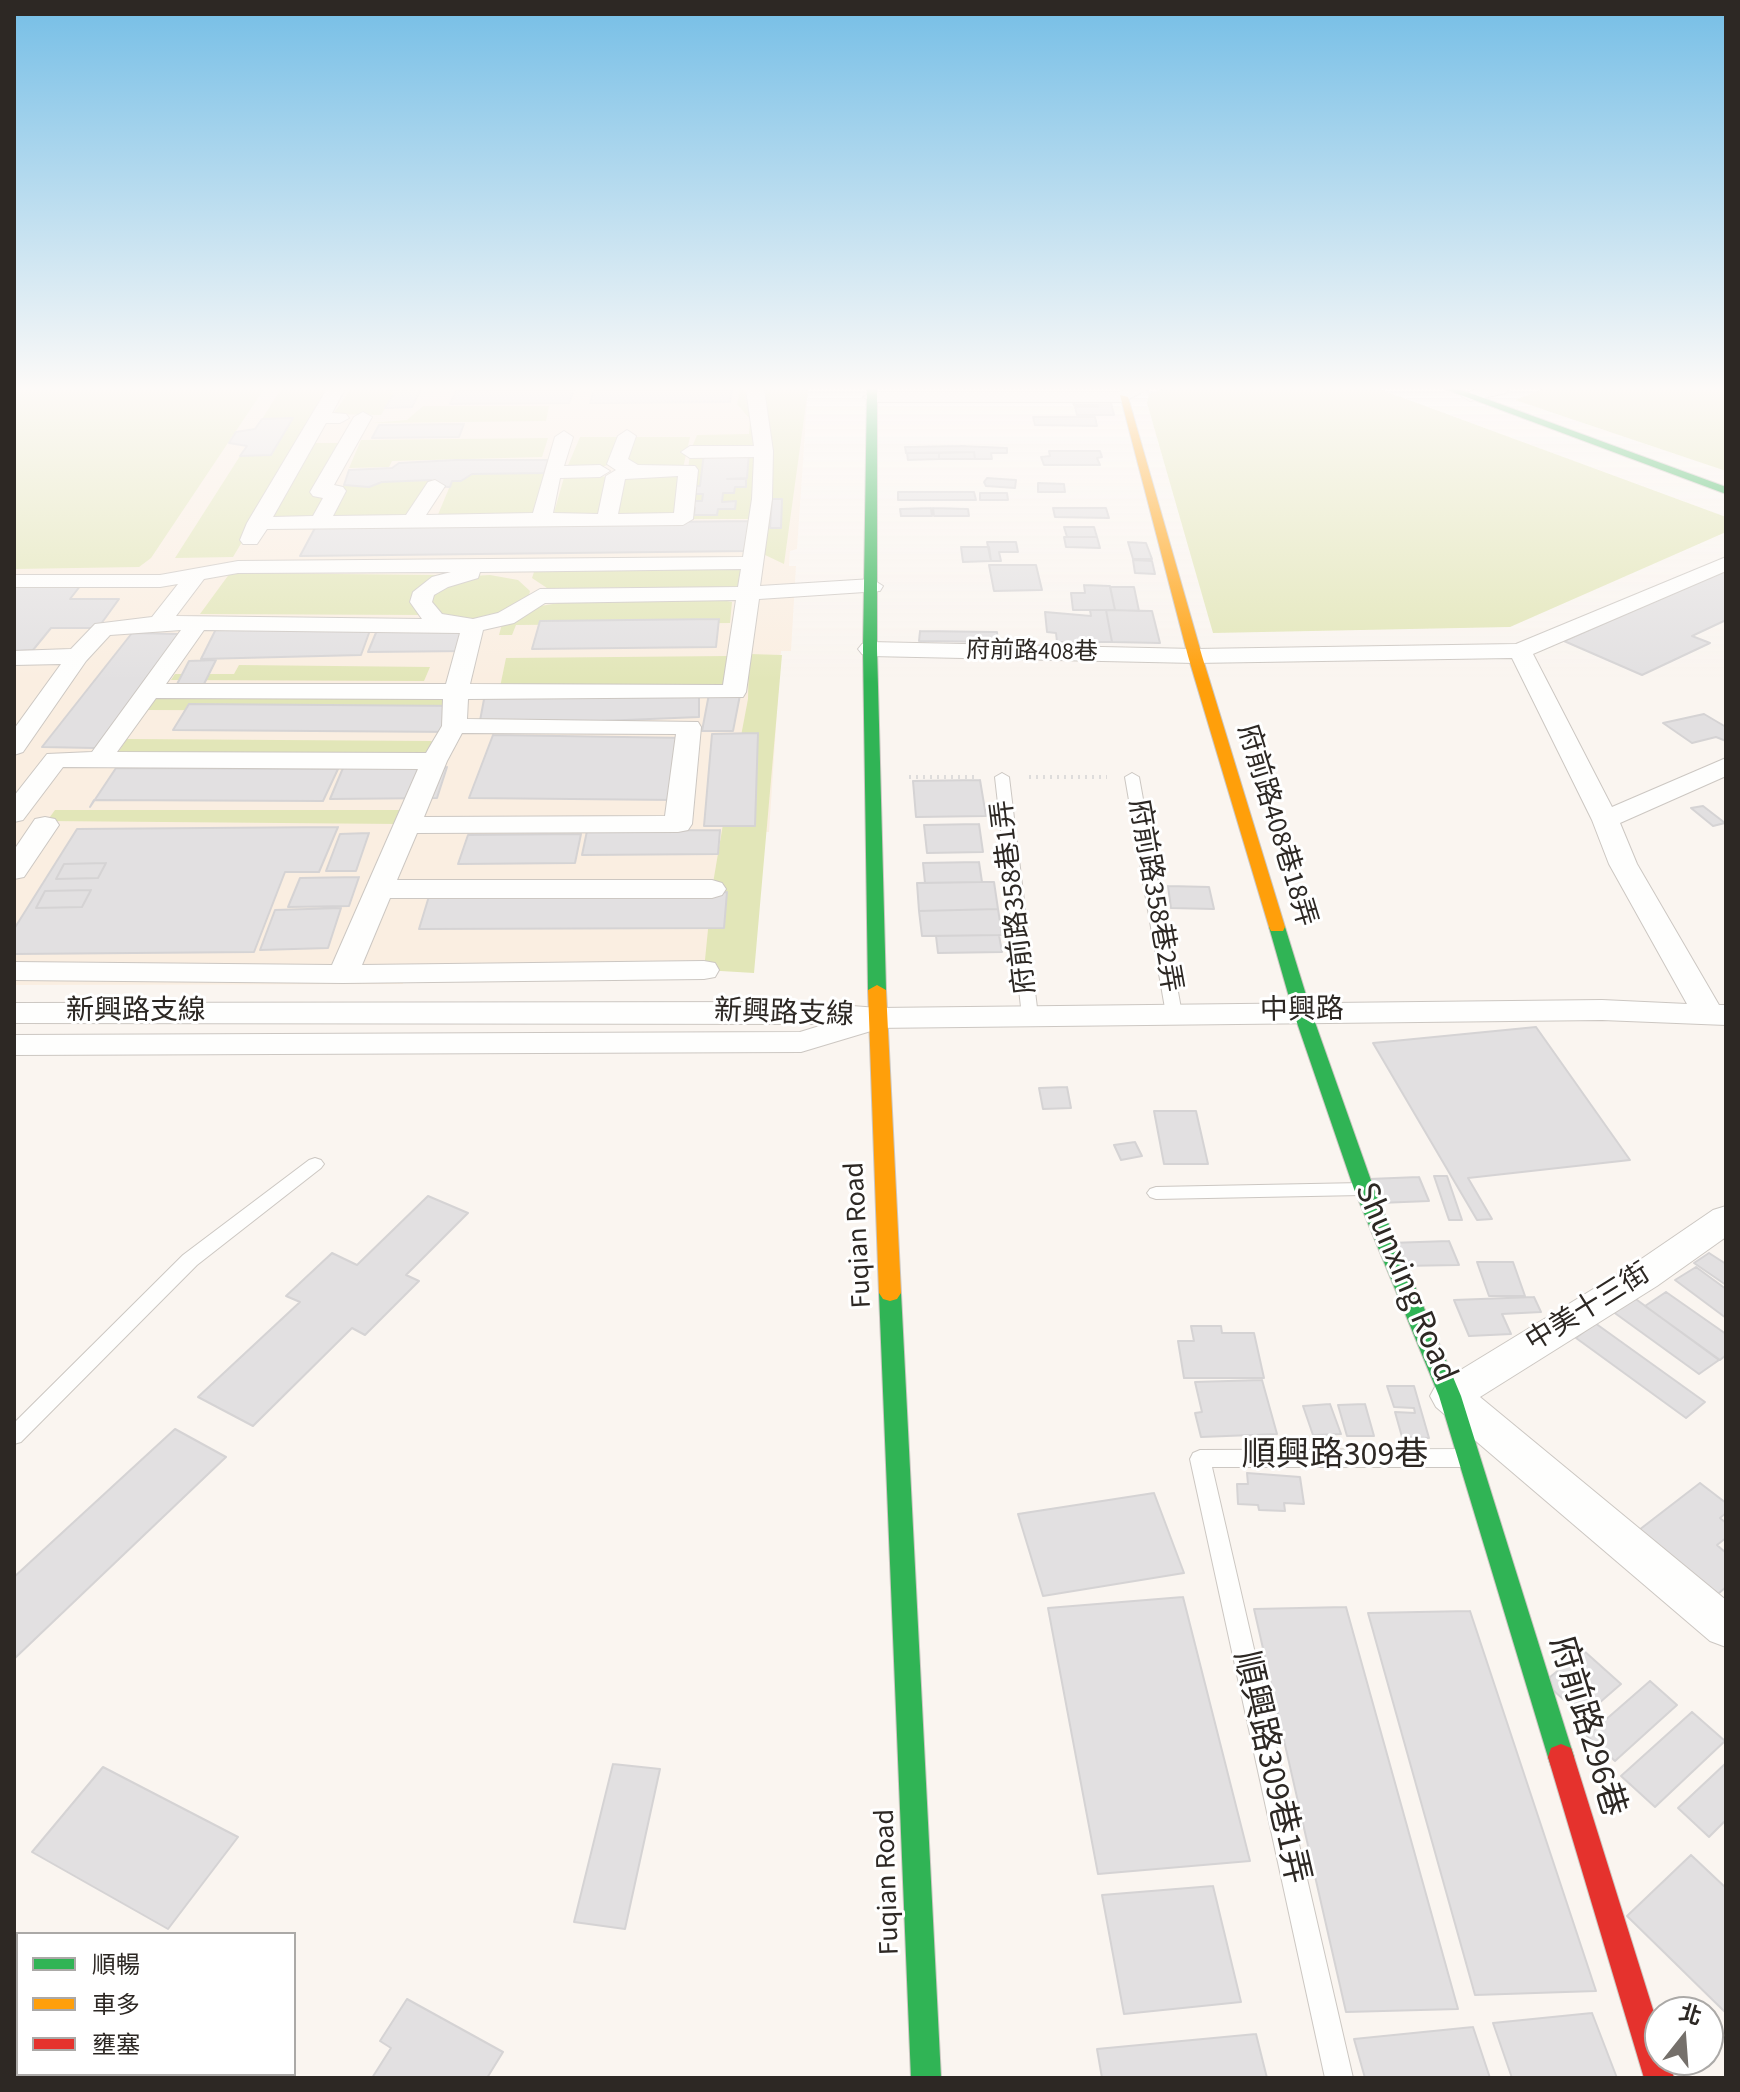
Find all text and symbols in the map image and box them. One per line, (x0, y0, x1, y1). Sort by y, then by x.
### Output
street label: 府前路408巷 (966, 637, 1098, 669)
street label: 府前路408巷18弄 (1228, 721, 1322, 931)
street label: 府前路358巷2弄 (1119, 797, 1187, 995)
street label: 府前路358巷1弄 (987, 798, 1045, 996)
street label: 中興路 (1260, 994, 1344, 1030)
street label: 新興路支線 (66, 996, 206, 1030)
street label: 新興路支線 (713, 996, 855, 1034)
street label: Fuqian Road (839, 1161, 881, 1309)
street label: Shunxing Road (1344, 1177, 1464, 1389)
street label: 中美十三街 (1521, 1258, 1657, 1360)
street label: 順興路309巷 (1242, 1438, 1428, 1478)
street label: 府前路296巷 (1538, 1632, 1632, 1822)
street label: 順興路309巷1弄 (1222, 1648, 1316, 1888)
street label: Fuqian Road (870, 1808, 908, 1956)
legend (16, 1932, 296, 2076)
text: 順暢 (92, 1948, 140, 1983)
text: 車多 (92, 1988, 140, 2023)
north arrow (1644, 1996, 1724, 2076)
text: 北 (1675, 1996, 1706, 2033)
text: 壅塞 (92, 2028, 140, 2063)

